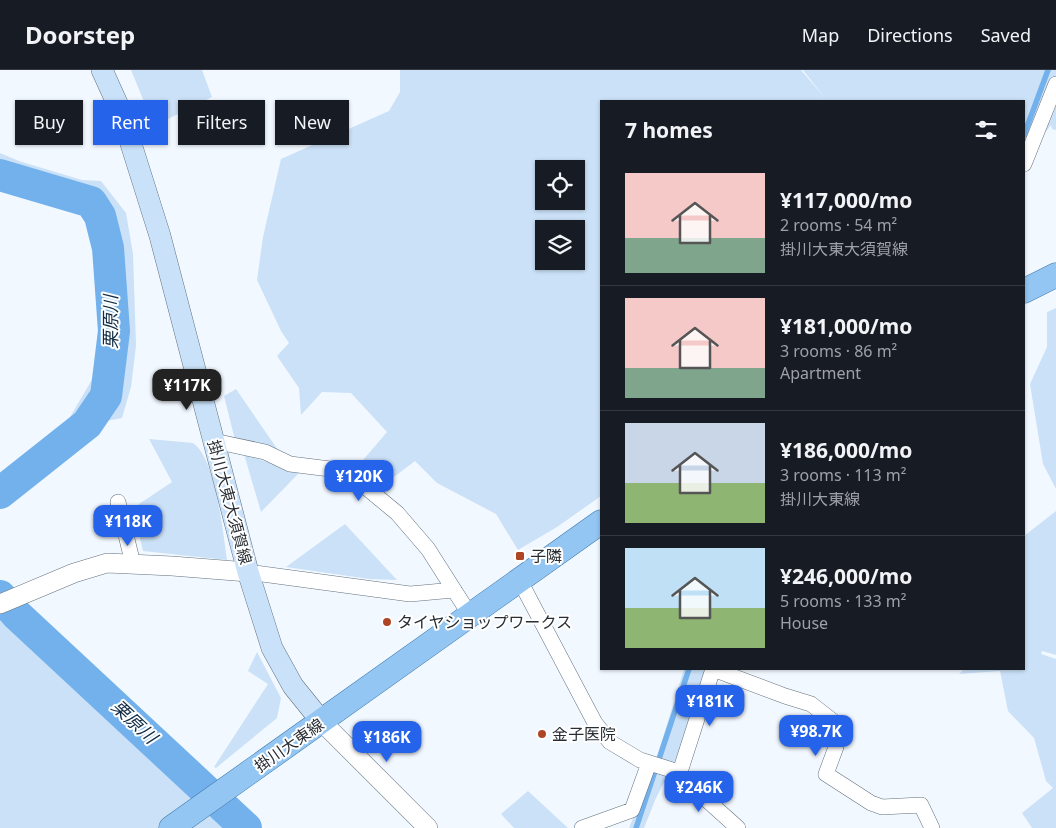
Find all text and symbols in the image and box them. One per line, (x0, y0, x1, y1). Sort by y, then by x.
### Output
text: Doorstep (25, 18, 135, 51)
text: Map (802, 23, 839, 47)
text: Directions (867, 23, 953, 47)
text: Saved (981, 23, 1031, 47)
chip: Buy (15, 100, 83, 145)
chip: Rent (93, 100, 168, 145)
chip: Filters (178, 100, 265, 145)
chip: New (275, 100, 349, 145)
text: 7 homes (625, 116, 713, 144)
icon: filters (972, 116, 1000, 144)
map controls (535, 160, 585, 270)
button: locate (535, 160, 585, 210)
text: ¥117,000/mo (780, 186, 912, 214)
icon: home (665, 193, 725, 253)
text: 2 rooms · 54 m² (780, 214, 897, 236)
button: layers (535, 220, 585, 270)
text: 掛川大東大須賀線 (780, 238, 908, 260)
water label: 栗原川 (98, 293, 122, 349)
text: ¥181,000/mo (780, 312, 912, 340)
icon: home (665, 318, 725, 378)
text: 3 rooms · 86 m² (780, 340, 897, 362)
text: Apartment (780, 362, 861, 384)
pin: ¥117K (152, 368, 222, 411)
text: ¥117K (163, 374, 211, 396)
text: ¥186,000/mo (780, 436, 912, 464)
street label: 掛川大東大須賀線 (203, 437, 257, 567)
icon: home (665, 443, 725, 503)
pin: ¥120K (324, 460, 394, 502)
text: 3 rooms · 113 m² (780, 464, 906, 486)
text: ¥120K (335, 465, 383, 487)
text: 掛川大東線 (780, 488, 860, 510)
pin: ¥118K (93, 504, 163, 547)
text: ¥118K (104, 510, 152, 532)
place label: 子隣 (530, 545, 562, 567)
marker: 子隣 (514, 550, 526, 562)
text: ¥246,000/mo (780, 562, 912, 590)
icon: home (665, 568, 725, 628)
text: 5 rooms · 133 m² (780, 590, 906, 612)
place label: タイヤショップワークス (397, 611, 572, 633)
text: House (780, 612, 828, 634)
marker: タイヤショップワークス (381, 616, 393, 628)
pin: ¥181K (675, 684, 745, 727)
text: ¥181K (686, 690, 734, 712)
water label: 栗原川 (107, 694, 164, 750)
street label: 掛川大東線 (250, 713, 328, 777)
pin: ¥98.7K (775, 714, 857, 757)
pin: ¥186K (352, 720, 422, 763)
text: ¥98.7K (790, 720, 842, 742)
place label: 金子医院 (552, 723, 616, 745)
text: ¥186K (363, 726, 411, 748)
marker: 金子医院 (536, 728, 548, 740)
pin: ¥246K (664, 770, 734, 813)
text: ¥246K (675, 776, 723, 798)

